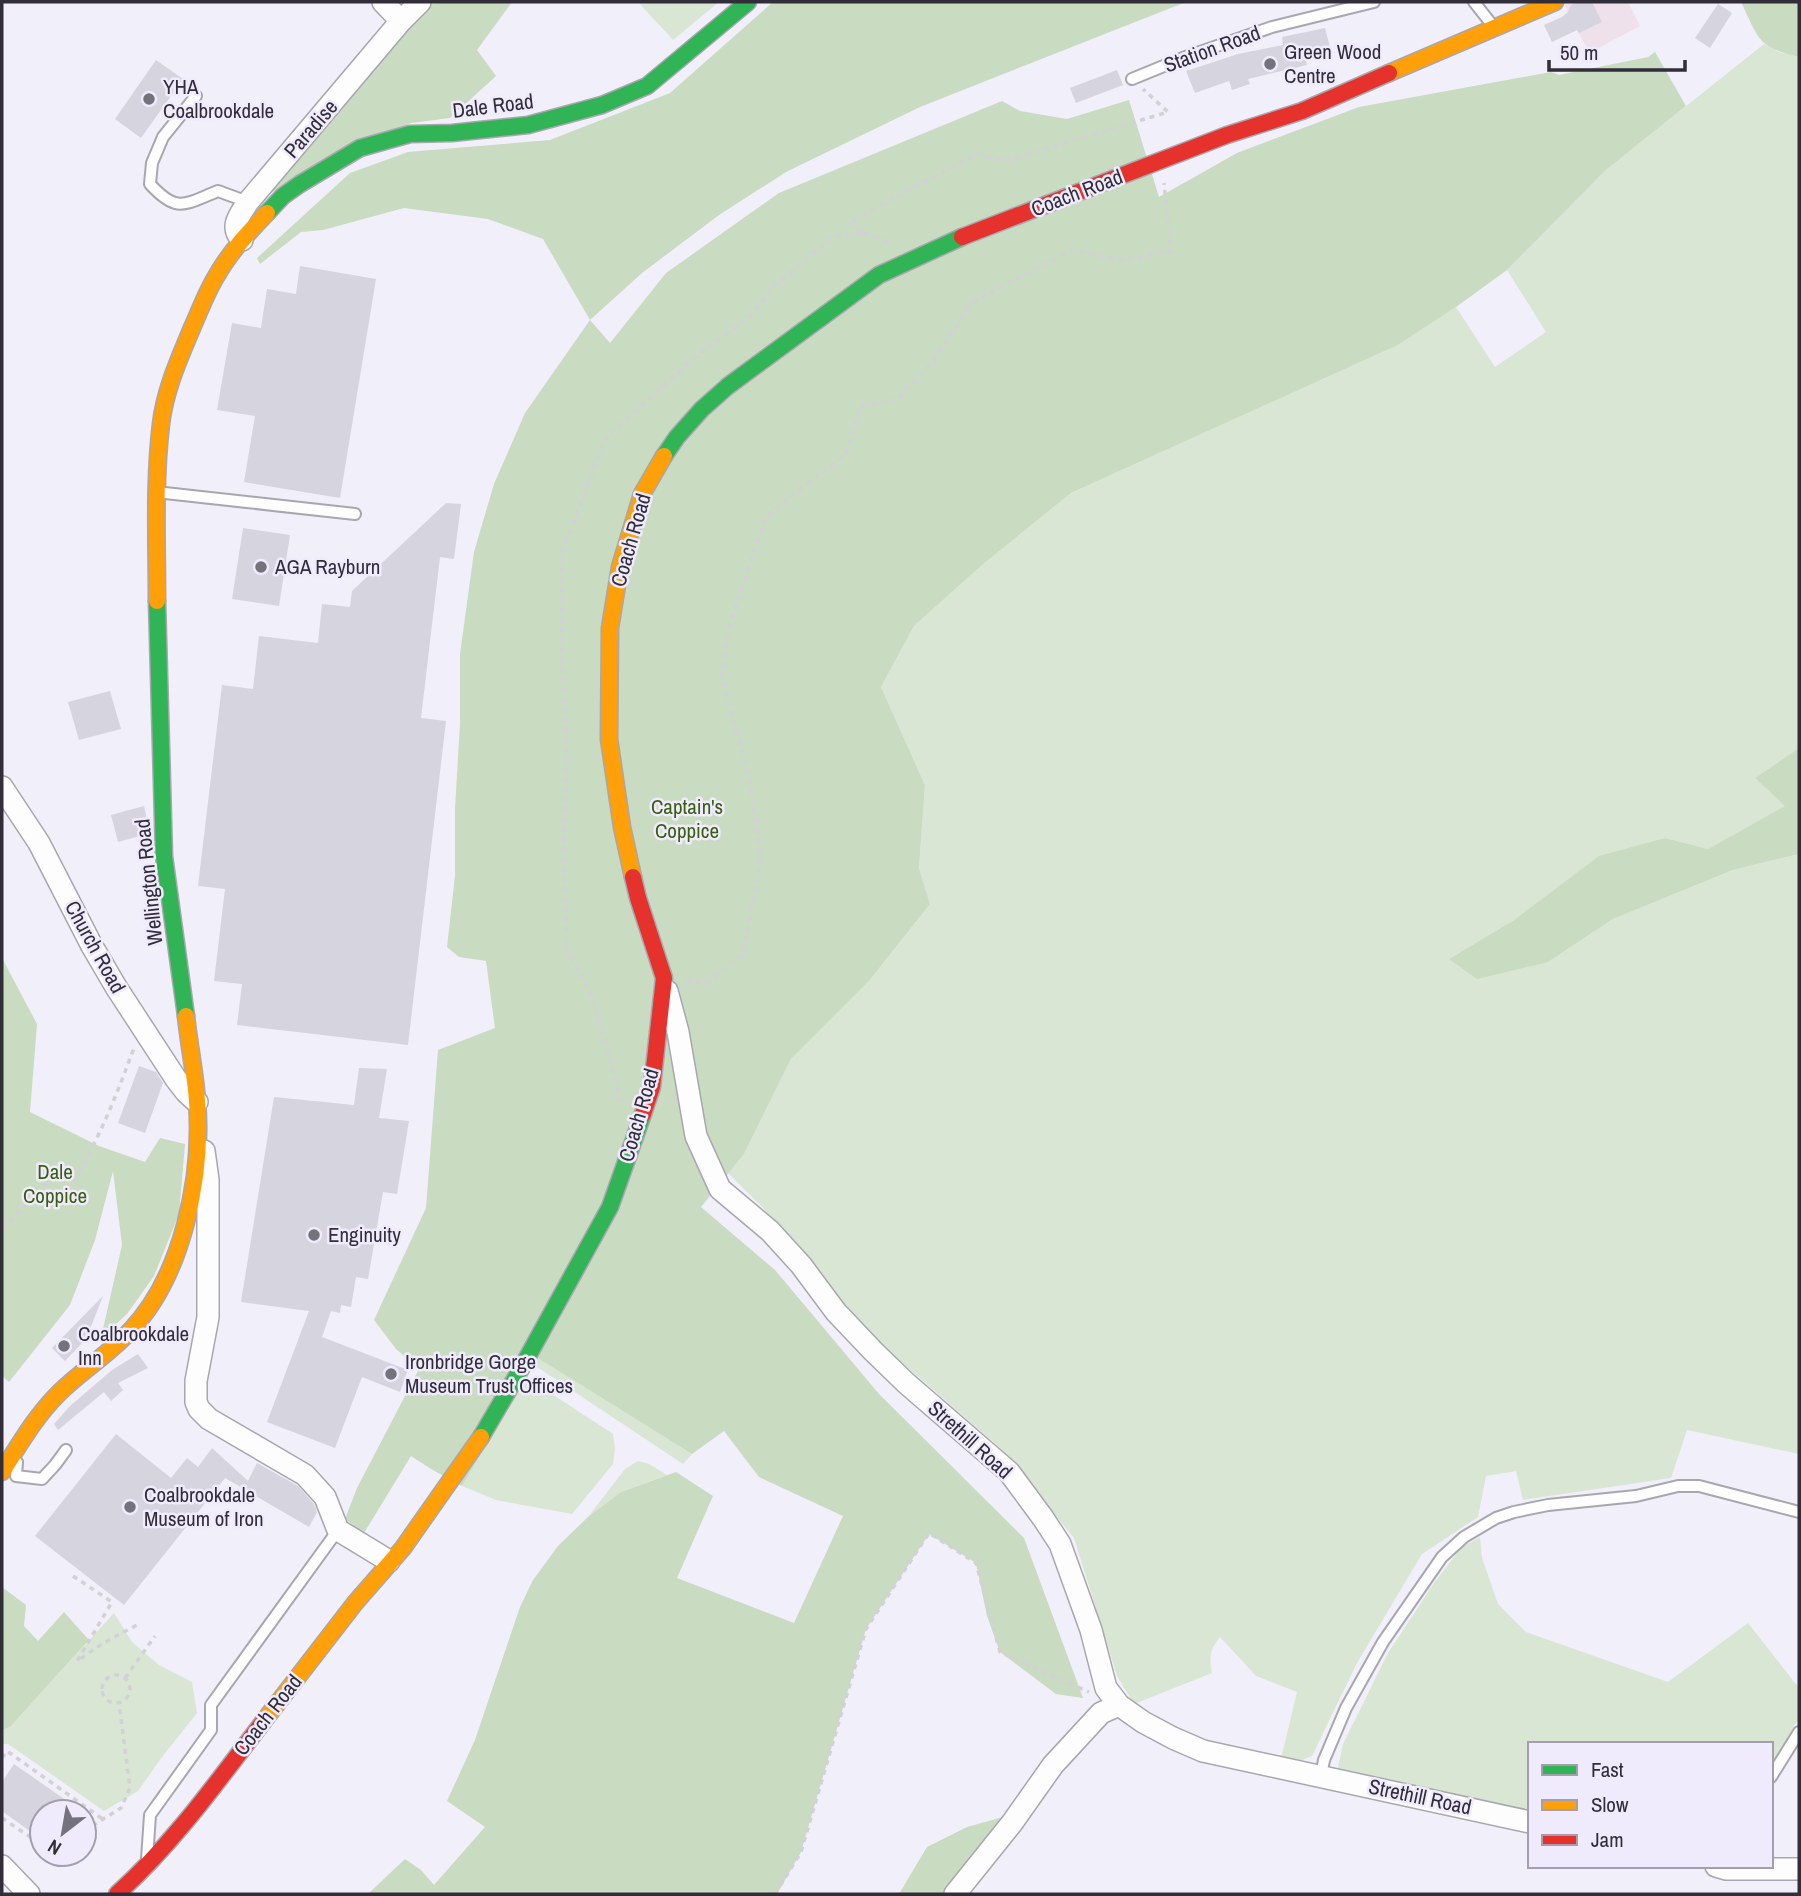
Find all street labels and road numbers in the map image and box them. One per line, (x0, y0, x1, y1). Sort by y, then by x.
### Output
street label: Station Road (1160, 18, 1264, 79)
street label: Dale Road (451, 86, 535, 125)
street label: Paradise (277, 93, 344, 164)
street label: Coach Road (1027, 162, 1127, 223)
street label: Coach Road (603, 490, 658, 590)
street label: Wellington Road (127, 817, 170, 947)
street label: Church Road (58, 895, 133, 998)
street label: Coach Road (611, 1065, 666, 1165)
street label: Strethill Road (922, 1394, 1019, 1485)
street label: Coach Road (227, 1668, 308, 1761)
street label: Strethill Road (1366, 1771, 1474, 1822)

